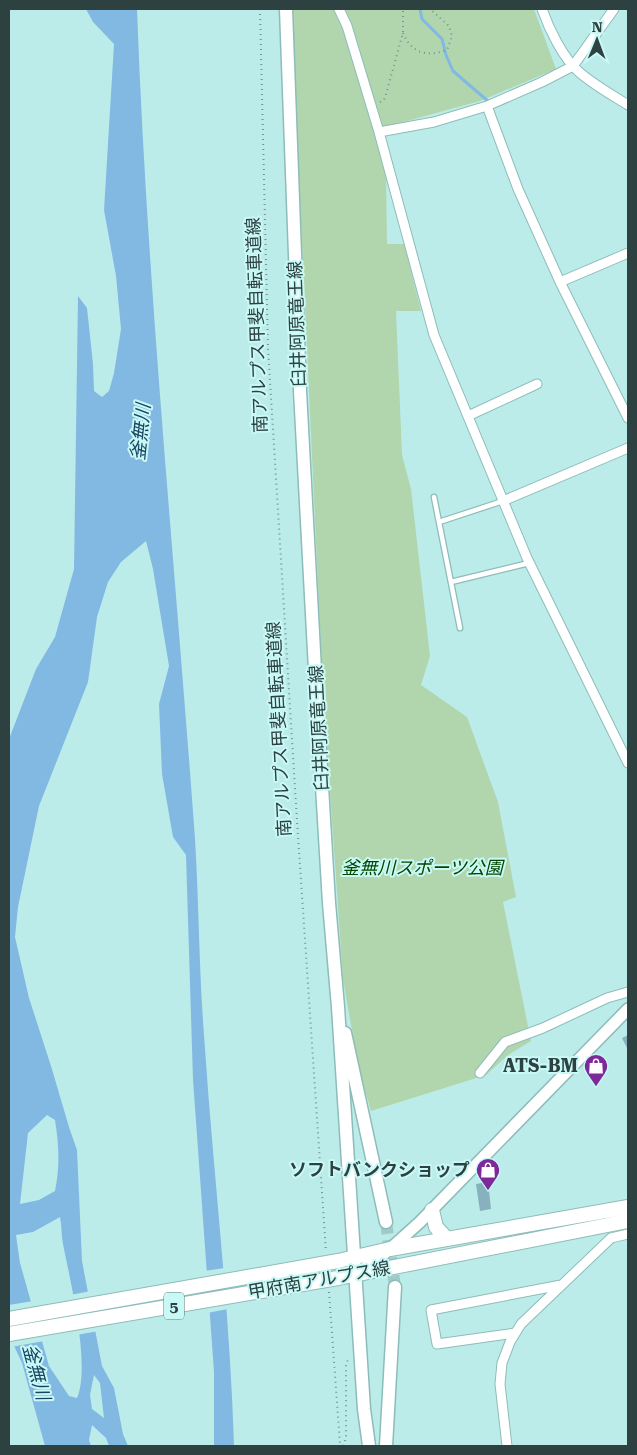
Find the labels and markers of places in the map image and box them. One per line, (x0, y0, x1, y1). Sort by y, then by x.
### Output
shop icon: ATS-BM (583, 1053, 609, 1087)
place label: ATS-BM (503, 1055, 578, 1076)
shop icon: ソフトバンクショップ (475, 1157, 501, 1191)
place label: ソフトバンクショップ (289, 1159, 470, 1180)

